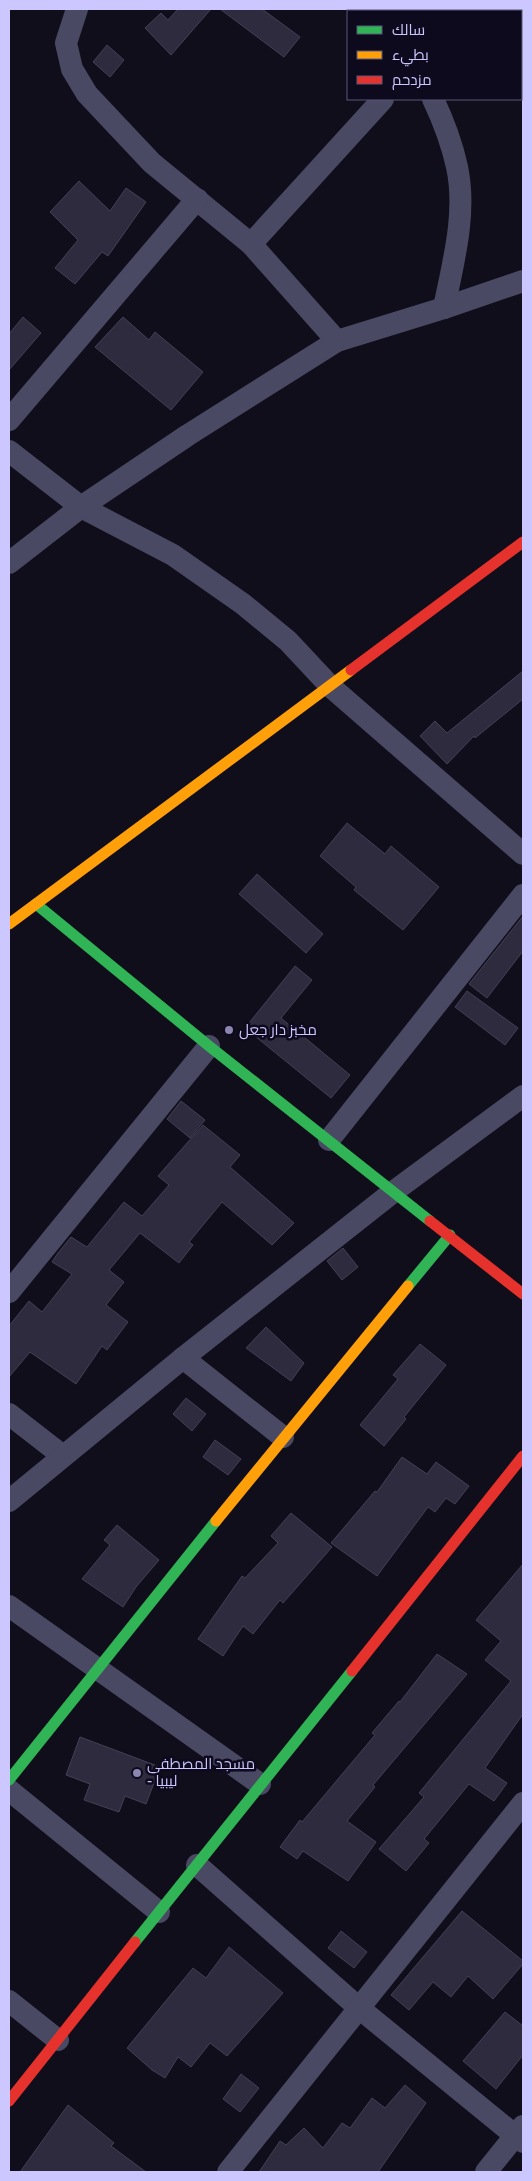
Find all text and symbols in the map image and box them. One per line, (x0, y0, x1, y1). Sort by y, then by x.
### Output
legend (347, 10, 522, 100)
text: سالك (392, 21, 425, 39)
text: بطيء (392, 46, 429, 67)
text: مزدحم (392, 71, 432, 90)
place label: مخبز دار جعل (239, 1021, 317, 1040)
marker: مخبز دار جعل (223, 1024, 235, 1036)
place label: مسجد المصطفى - ليبيا (147, 1755, 255, 1790)
marker: مسجد المصطفى - ليبيا (131, 1767, 143, 1779)

